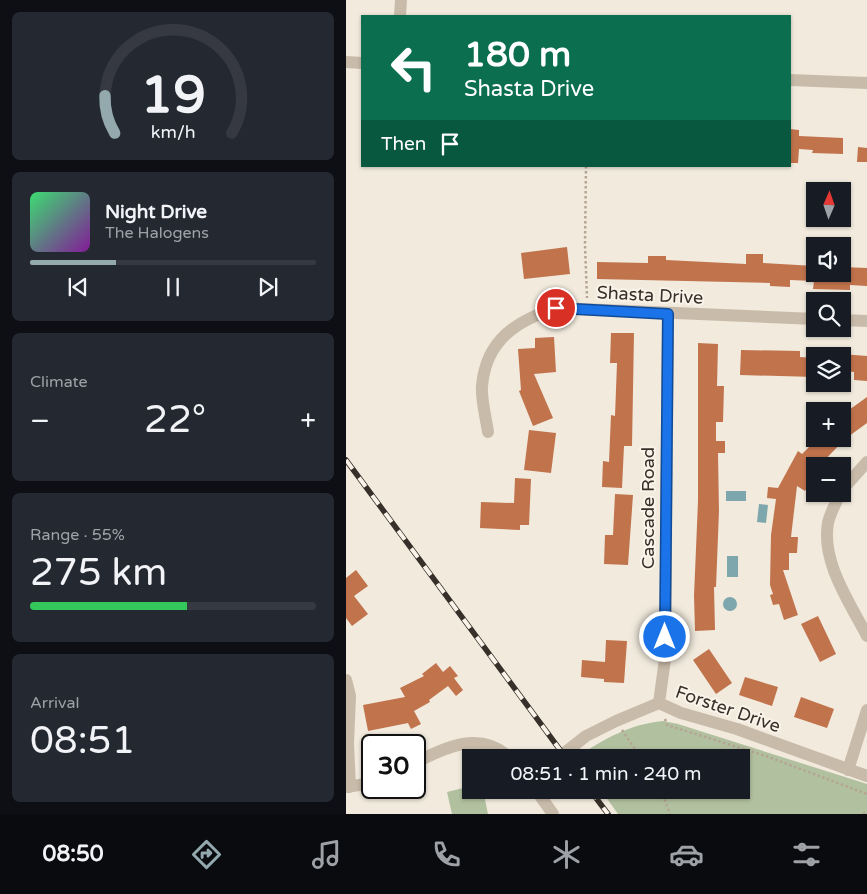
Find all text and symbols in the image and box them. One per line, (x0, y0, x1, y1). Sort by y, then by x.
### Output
text: 180 m (464, 34, 571, 76)
icon: left (381, 35, 446, 100)
text: 19 (140, 64, 206, 127)
text: Shasta Drive (464, 76, 594, 102)
text: km/h (151, 122, 195, 143)
icon: arrive (436, 130, 464, 158)
text: Then (381, 133, 426, 155)
north arrow (806, 182, 851, 228)
map controls (806, 182, 851, 502)
text: Night Drive (105, 201, 207, 223)
text: The Halogens (105, 223, 209, 243)
button: sound (806, 237, 851, 282)
icon: previous (64, 273, 92, 301)
icon: pause (159, 273, 187, 301)
icon: next (254, 273, 282, 301)
street label: Shasta Drive (596, 281, 704, 309)
pin (535, 287, 577, 329)
button: search (806, 292, 851, 337)
icon: arrive (542, 294, 570, 322)
button: layers (806, 347, 851, 392)
text: Climate (30, 372, 88, 392)
text: 22° (144, 397, 206, 443)
button: + (806, 402, 851, 447)
text: − (30, 404, 50, 438)
text: + (300, 404, 316, 438)
street label: Cascade Road (637, 447, 659, 569)
button: − (806, 457, 851, 502)
text: Range · 55% (30, 525, 125, 545)
text: 275 km (30, 550, 167, 596)
position arrow (638, 610, 690, 662)
street label: Forster Drive (673, 681, 783, 737)
text: Arrival (30, 693, 79, 713)
text: 08:51 (30, 718, 135, 764)
speed limit sign: 30 (361, 734, 426, 799)
text: 08:51 · 1 min · 240 m (510, 763, 702, 785)
icon: directions (189, 837, 224, 872)
icon: music (309, 837, 344, 872)
icon: phone (429, 837, 464, 872)
icon: climate (549, 837, 584, 872)
icon: car (669, 837, 704, 872)
icon: filters (789, 837, 824, 872)
text: 08:50 (43, 841, 104, 867)

